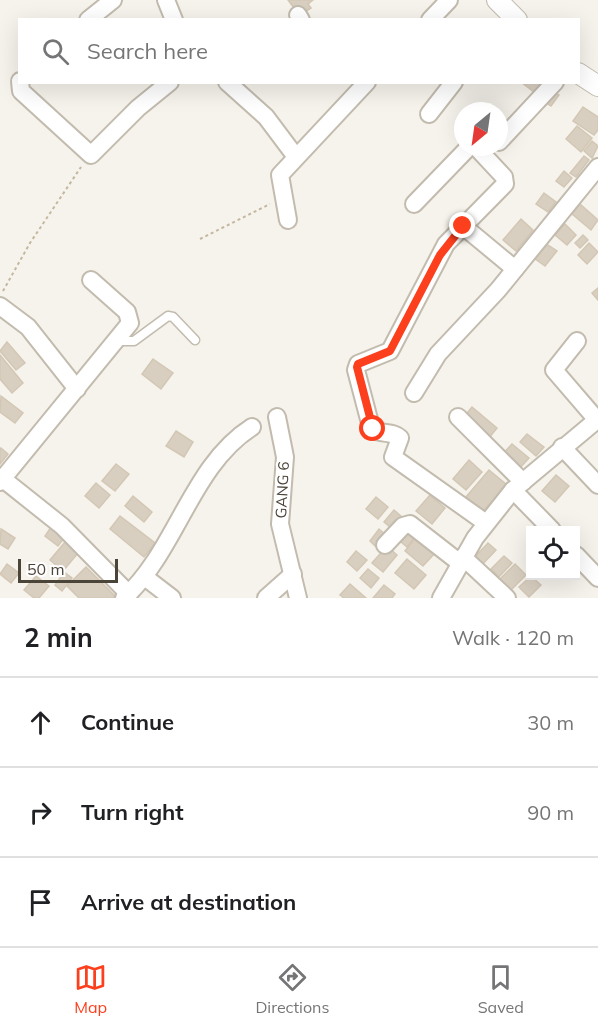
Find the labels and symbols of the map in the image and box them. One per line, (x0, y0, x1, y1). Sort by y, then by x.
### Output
north arrow (454, 102, 508, 156)
route end (449, 212, 475, 238)
route start (359, 415, 385, 441)
street label: GANG 6 (271, 461, 293, 519)
scale bar (18, 556, 118, 584)

